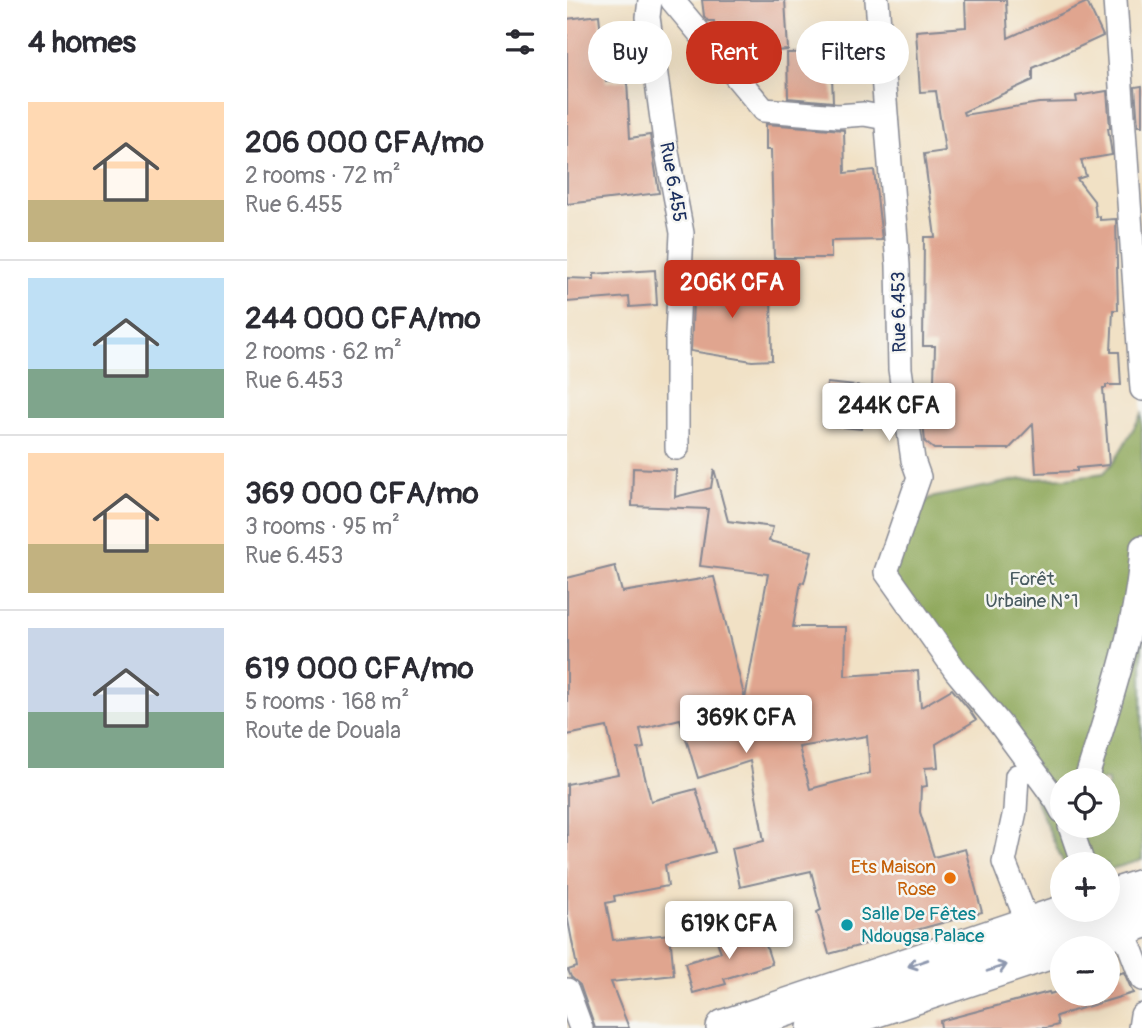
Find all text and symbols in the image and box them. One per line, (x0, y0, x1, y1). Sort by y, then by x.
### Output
chip: Buy (588, 21, 672, 84)
chip: Rent (686, 21, 782, 84)
chip: Filters (796, 21, 909, 84)
icon: filters (501, 23, 539, 61)
text: 4 homes (28, 24, 136, 61)
text: 206 000 CFA/mo (245, 124, 484, 161)
icon: home (84, 130, 168, 214)
street label: Rue 6.455 (654, 140, 692, 224)
text: 2 rooms · 72 m² (245, 161, 401, 190)
text: Rue 6.455 (245, 190, 343, 219)
pin: 206K CFA (660, 260, 804, 320)
text: 206K CFA (680, 268, 784, 297)
street label: Rue 6.453 (886, 271, 912, 353)
text: 244 000 CFA/mo (245, 300, 481, 337)
icon: home (84, 306, 168, 390)
text: 2 rooms · 62 m² (245, 337, 402, 366)
text: Rue 6.453 (245, 366, 343, 395)
pin: 244K CFA (817, 384, 961, 443)
text: 244K CFA (838, 391, 940, 420)
text: 369 000 CFA/mo (245, 475, 479, 512)
icon: home (84, 481, 168, 565)
text: 3 rooms · 95 m² (245, 512, 400, 541)
text: Rue 6.453 (245, 541, 343, 570)
park label: Forêt Urbaine N°1 (985, 567, 1079, 613)
text: 619 000 CFA/mo (245, 650, 474, 687)
icon: home (84, 656, 168, 740)
text: 5 rooms · 168 m² (245, 687, 409, 716)
pin: 369K CFA (674, 696, 818, 755)
text: 369K CFA (696, 703, 796, 732)
text: Route de Douala (245, 716, 401, 745)
map controls (1050, 768, 1120, 1006)
button: locate (1050, 768, 1120, 838)
button: + (1050, 852, 1120, 922)
place label: Ets Maison Rose (851, 855, 937, 901)
marker: Ets Maison Rose (942, 870, 958, 886)
pin: 619K CFA (657, 902, 801, 961)
place label: Salle De Fêtes Ndougsa Palace (861, 902, 985, 948)
text: 619K CFA (681, 909, 777, 938)
marker: Salle De Fêtes Ndougsa Palace (839, 917, 855, 933)
button: − (1050, 936, 1120, 1006)
one-way arrow (907, 957, 929, 970)
one-way arrow (986, 961, 1008, 973)

